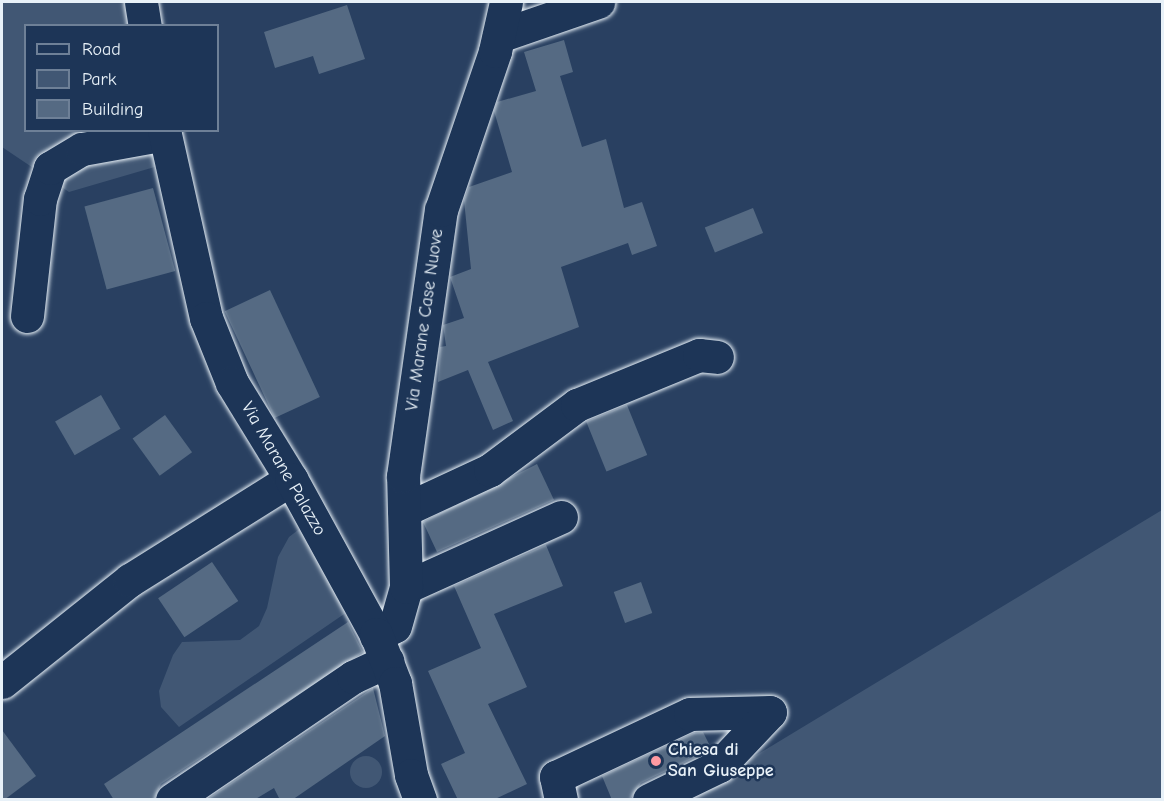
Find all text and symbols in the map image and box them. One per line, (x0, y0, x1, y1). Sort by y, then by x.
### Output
legend (24, 24, 219, 132)
text: Road (82, 39, 121, 60)
text: Park (82, 69, 116, 90)
text: Building (82, 99, 144, 120)
street label: Via Marane Case Nuove (402, 227, 448, 413)
street label: Via Marane Palazzo (236, 398, 330, 540)
place label: Chiesa di San Giuseppe (668, 740, 774, 783)
marker: Chiesa di San Giuseppe (649, 754, 663, 768)

